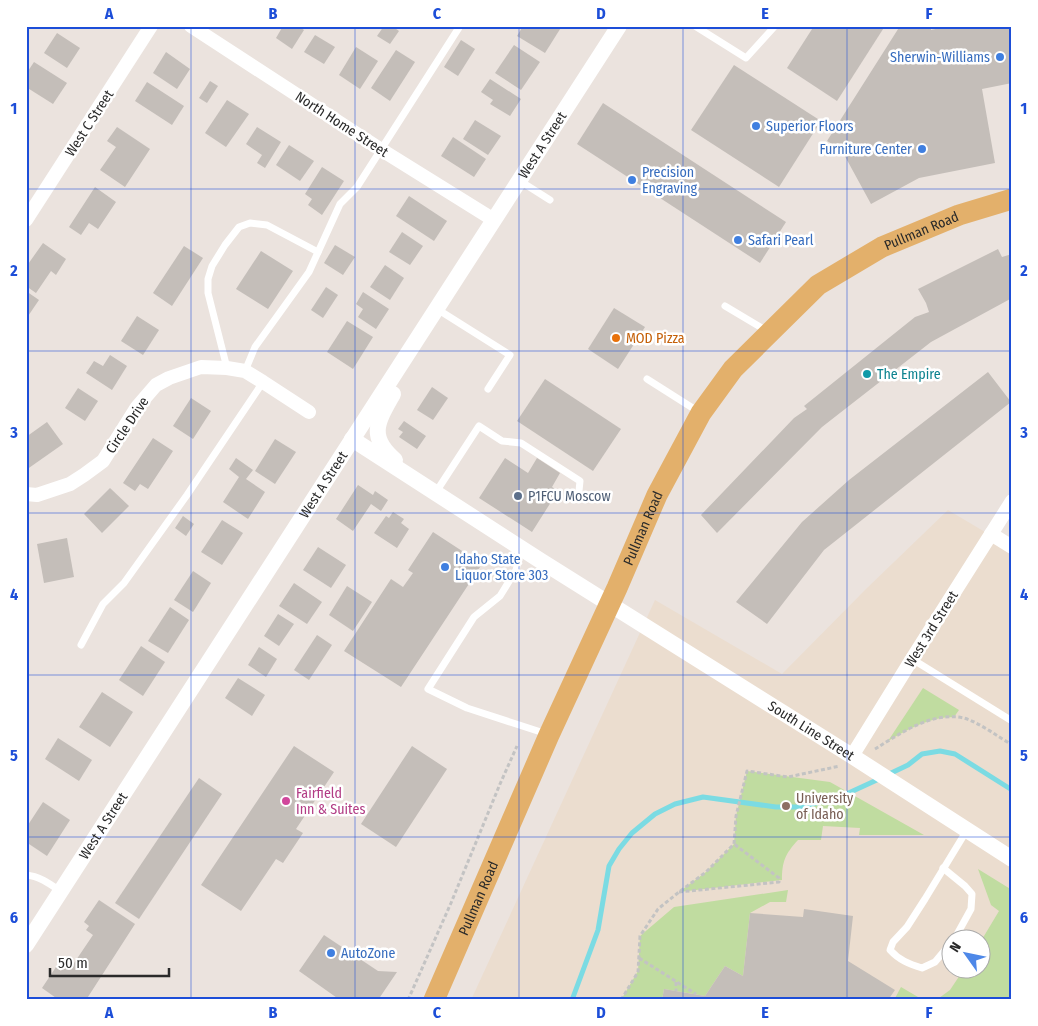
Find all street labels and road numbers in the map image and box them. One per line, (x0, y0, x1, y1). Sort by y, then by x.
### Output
street label: West C Street (62, 86, 117, 160)
street label: North Home Street (292, 88, 392, 161)
street label: West A Street (515, 108, 571, 182)
street label: Pullman Road (882, 208, 961, 254)
street label: Circle Drive (102, 394, 153, 457)
street label: West A Street (296, 448, 352, 521)
street label: Pullman Road (620, 489, 667, 568)
street label: West 3rd Street (901, 587, 962, 671)
street label: South Line Street (765, 697, 858, 765)
street label: West A Street (76, 789, 131, 863)
street label: Pullman Road (455, 859, 502, 938)

